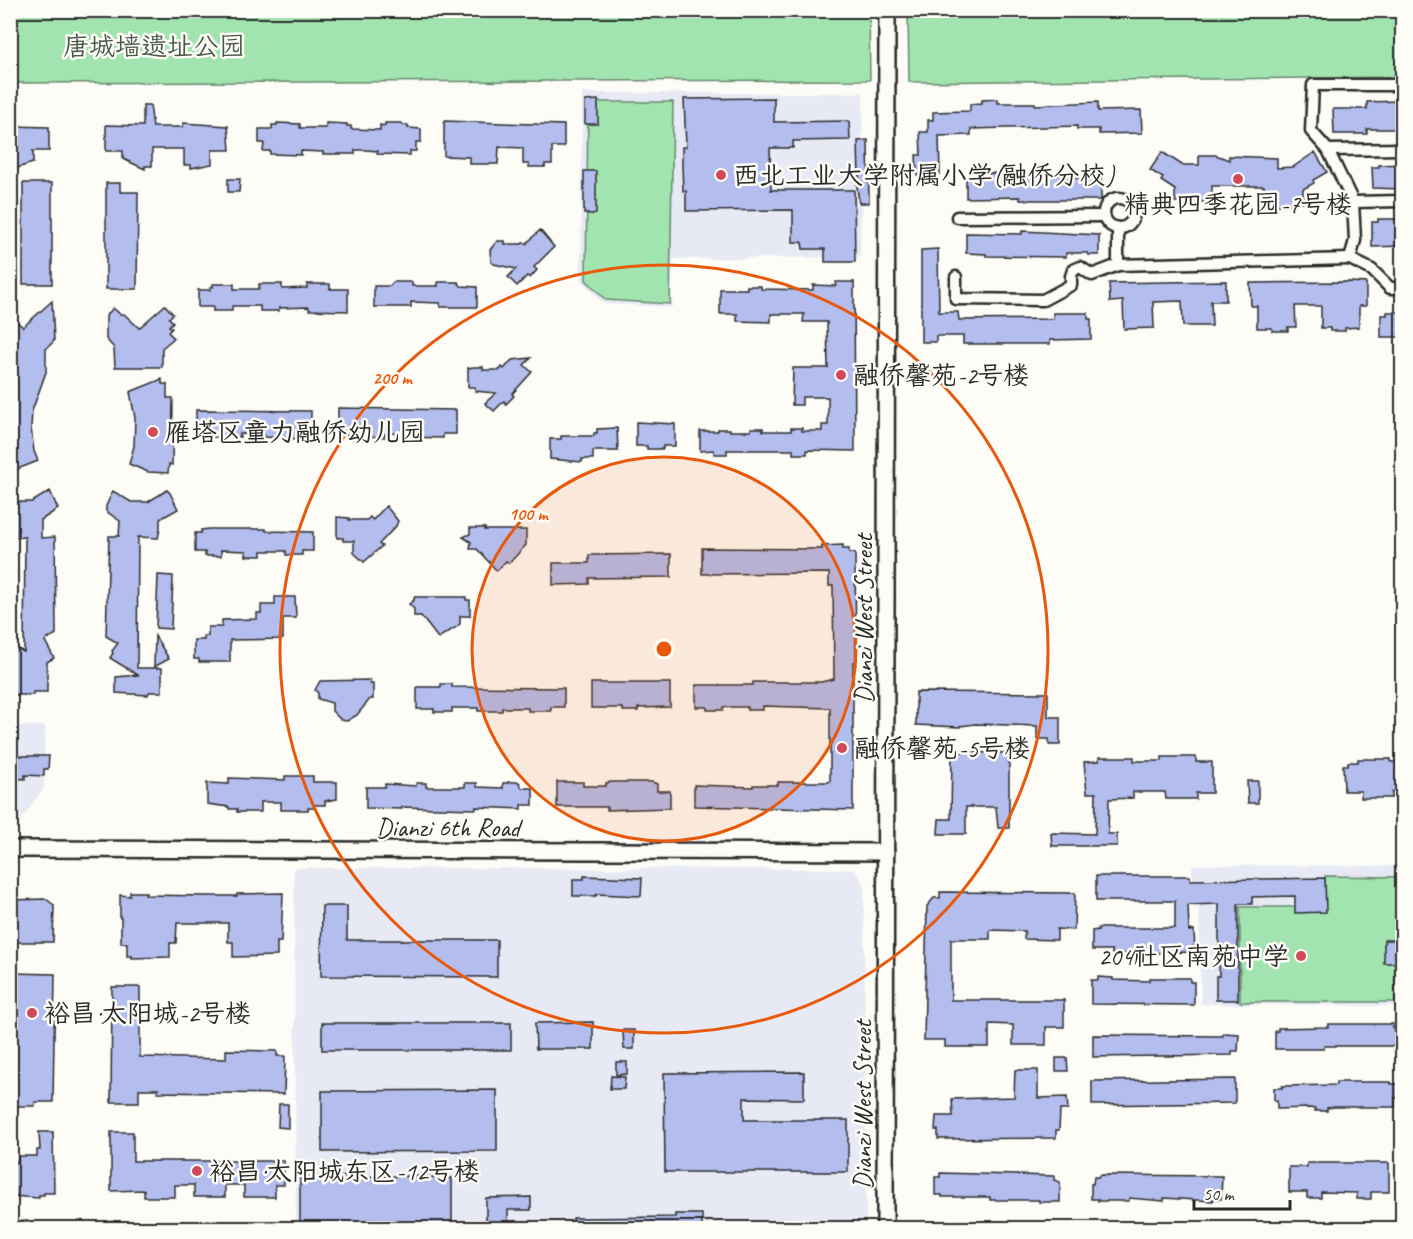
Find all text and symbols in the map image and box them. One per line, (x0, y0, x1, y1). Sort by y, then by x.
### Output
park label: 唐城墙遗址公园 (63, 30, 245, 63)
place label: 西北工业大学附属小学(融侨分校) (733, 159, 1116, 192)
marker: 西北工业大学附属小学(融侨分校) (714, 168, 728, 182)
marker: 精典四季花园-7号楼 (1231, 172, 1245, 186)
place label: 精典四季花园-7号楼 (1124, 188, 1352, 221)
place label: 融侨馨苑-2号楼 (853, 359, 1029, 392)
text: 200 m (373, 367, 413, 389)
marker: 融侨馨苑-2号楼 (834, 368, 848, 382)
place label: 雁塔区童力融侨幼儿园 (165, 416, 425, 449)
marker: 雁塔区童力融侨幼儿园 (146, 425, 160, 439)
text: 100 m (509, 503, 549, 525)
street label: Dianzi West Street (847, 532, 880, 704)
centre of rings (654, 639, 674, 659)
place label: 融侨馨苑-5号楼 (854, 732, 1030, 765)
marker: 融侨馨苑-5号楼 (835, 741, 849, 755)
street label: Dianzi 6th Road (376, 811, 524, 844)
place label: 204社区南苑中学 (1098, 940, 1289, 973)
marker: 204社区南苑中学 (1294, 949, 1308, 963)
place label: 裕昌·太阳城-2号楼 (44, 997, 251, 1030)
marker: 裕昌·太阳城-2号楼 (25, 1006, 39, 1020)
street label: Dianzi West Street (846, 1018, 879, 1190)
place label: 裕昌·太阳城东区-12号楼 (209, 1155, 480, 1188)
marker: 裕昌·太阳城东区-12号楼 (190, 1164, 204, 1178)
scale bar (1194, 1173, 1290, 1211)
text: 50 m (1203, 1183, 1236, 1205)

